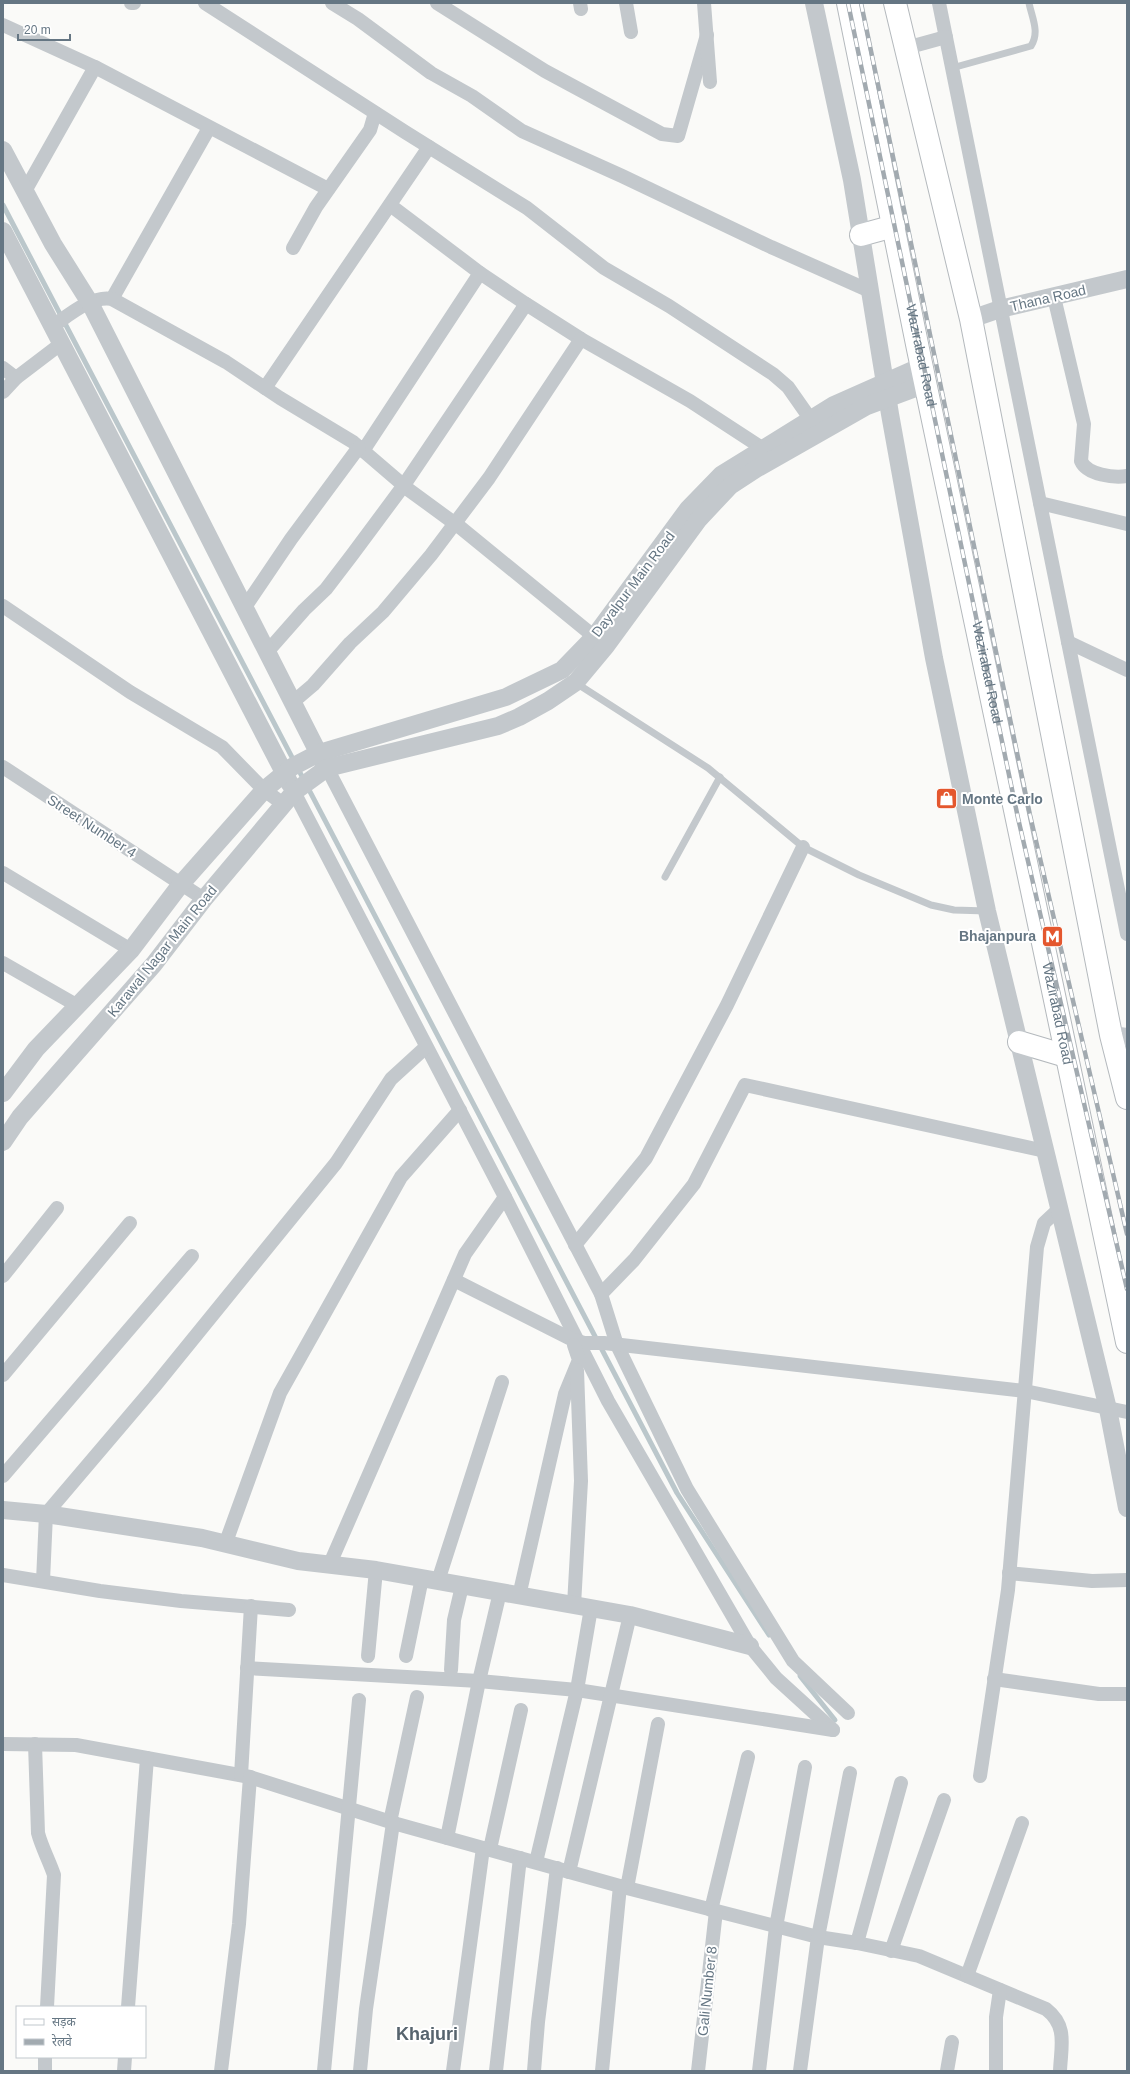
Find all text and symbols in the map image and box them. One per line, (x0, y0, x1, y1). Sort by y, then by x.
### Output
scale bar (18, 16, 70, 42)
text: 20 m (24, 23, 51, 37)
street label: Thana Road (1009, 282, 1087, 314)
street label: Wazirabad Road (903, 303, 940, 408)
street label: Dayalpur Main Road (588, 528, 678, 640)
street label: Wazirabad Road (969, 620, 1006, 725)
shop icon: Monte Carlo (933, 786, 959, 812)
street label: Street Number 4 (45, 791, 140, 861)
place label: Monte Carlo (962, 791, 1043, 807)
street label: Karawal Nagar Main Road (104, 882, 220, 1020)
metro station icon: Bhajanpura (1039, 923, 1065, 949)
place label: Bhajanpura (959, 928, 1036, 944)
street label: Wazirabad Road (1039, 961, 1076, 1066)
street label: Gali Number 8 (694, 1945, 720, 2037)
legend (16, 2006, 146, 2058)
text: सड़क (52, 2015, 77, 2029)
district label: Khajuri (396, 2024, 458, 2044)
text: रेलवे (52, 2034, 72, 2049)

